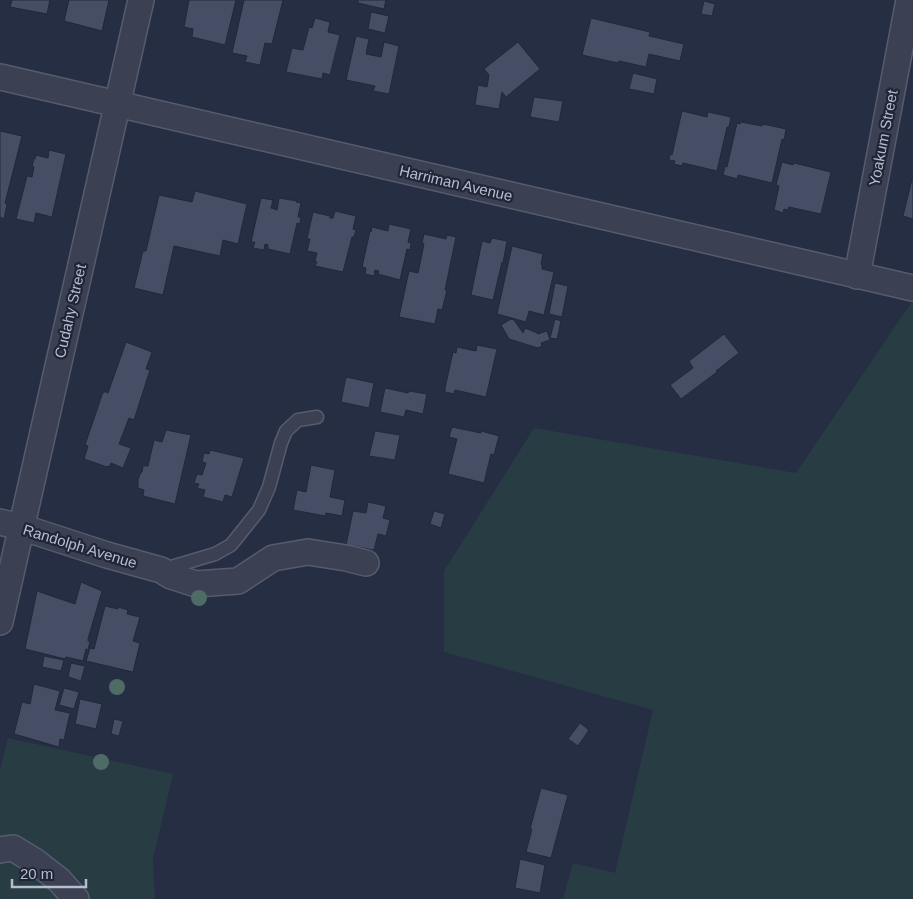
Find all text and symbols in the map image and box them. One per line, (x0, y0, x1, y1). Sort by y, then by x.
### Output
street label: Yoakum Street (865, 88, 901, 188)
street label: Harriman Avenue (398, 162, 514, 204)
street label: Cudahy Street (51, 262, 89, 360)
street label: Randolph Avenue (21, 521, 139, 571)
scale bar (12, 856, 86, 888)
text: 20 m (20, 865, 53, 882)

